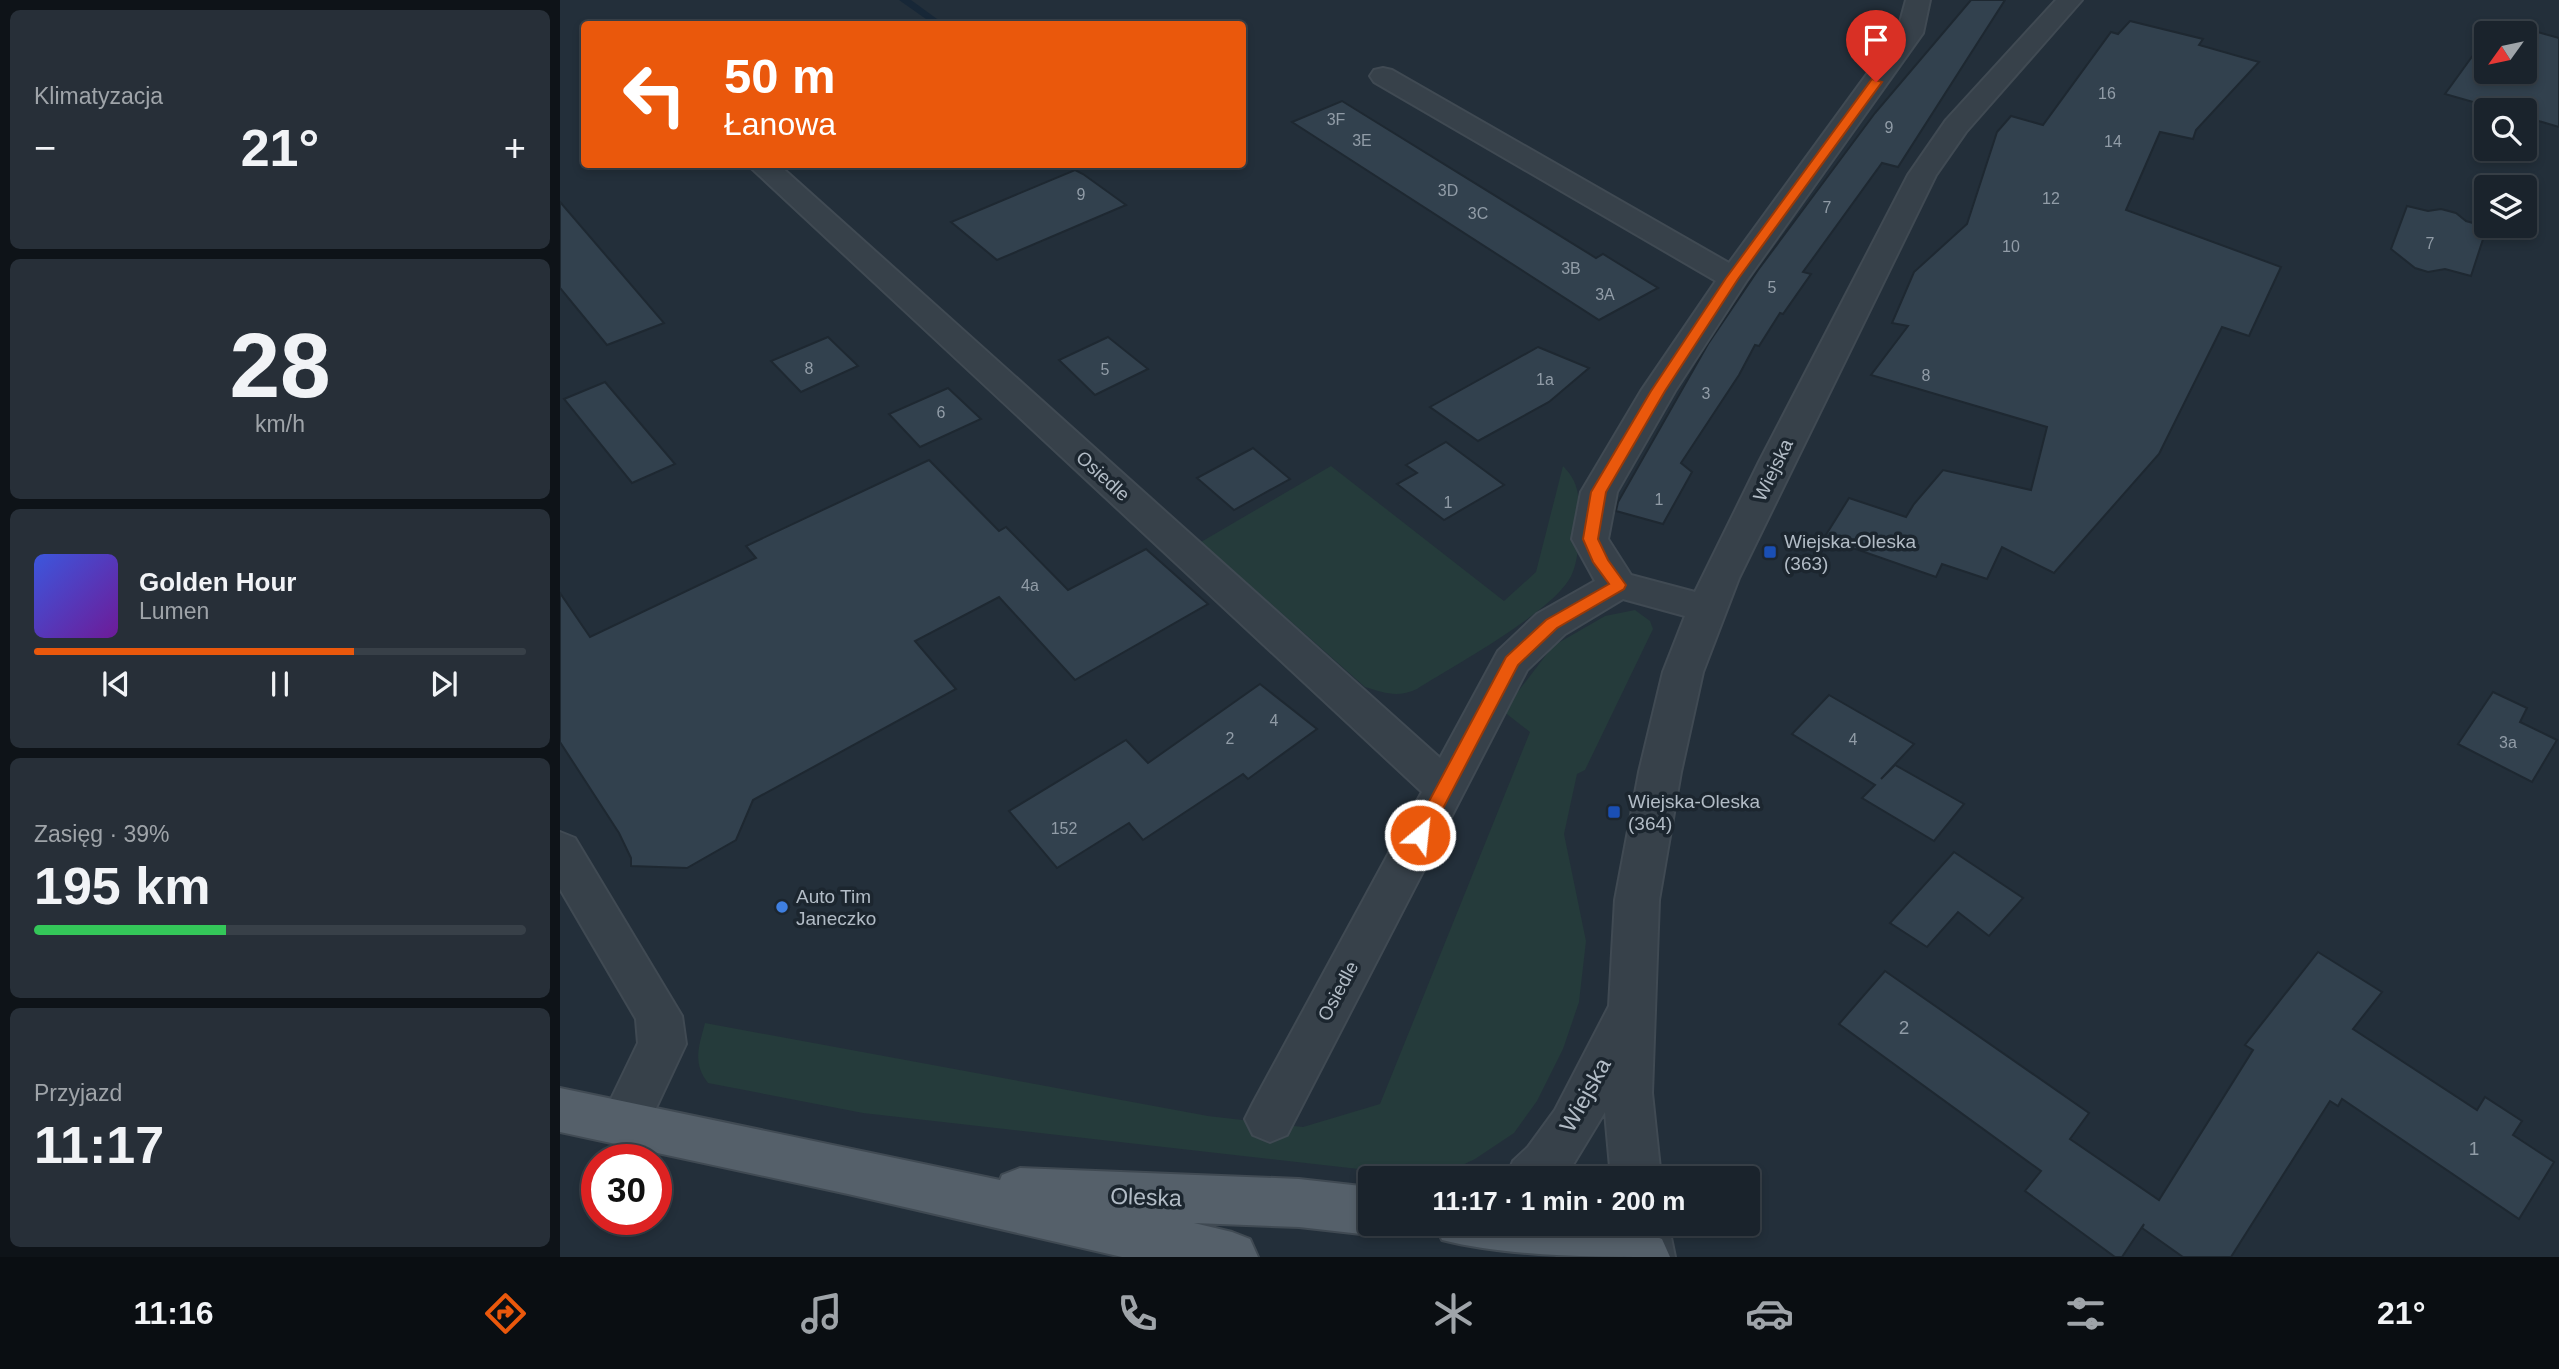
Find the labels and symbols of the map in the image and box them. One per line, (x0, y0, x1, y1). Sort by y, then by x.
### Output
pin (1846, 10, 1906, 82)
north arrow (2474, 21, 2538, 84)
house number: 16 (2098, 85, 2116, 102)
house number: 3F (1327, 111, 1346, 128)
house number: 9 (1885, 119, 1894, 136)
house number: 3E (1352, 132, 1372, 149)
house number: 14 (2104, 133, 2122, 150)
house number: 3D (1438, 182, 1458, 199)
house number: 9 (1077, 186, 1086, 203)
house number: 12 (2042, 190, 2060, 207)
house number: 7 (1823, 199, 1832, 216)
house number: 3C (1468, 205, 1488, 222)
house number: 7 (2426, 235, 2435, 252)
house number: 10 (2002, 238, 2020, 255)
house number: 3B (1561, 260, 1581, 277)
house number: 5 (1768, 279, 1777, 296)
house number: 3A (1595, 286, 1615, 303)
house number: 8 (805, 360, 814, 377)
house number: 5 (1101, 361, 1110, 378)
house number: 8 (1922, 367, 1931, 384)
house number: 1a (1536, 371, 1554, 388)
house number: 3 (1702, 385, 1711, 402)
house number: 6 (937, 404, 946, 421)
street label: Wiejska (1749, 435, 1797, 504)
street label: Osiedle (1072, 447, 1134, 505)
house number: 1 (1655, 491, 1664, 508)
house number: 1 (1444, 494, 1453, 511)
place label: Wiejska-Oleska (363) (1784, 531, 1916, 574)
marker: Wiejska-Oleska (363) (1762, 544, 1778, 560)
house number: 4a (1021, 577, 1039, 594)
house number: 4 (1270, 712, 1279, 729)
house number: 2 (1226, 730, 1235, 747)
house number: 4 (1849, 731, 1858, 748)
house number: 3a (2499, 734, 2517, 751)
place label: Wiejska-Oleska (364) (1628, 791, 1760, 834)
position arrow (1383, 798, 1457, 872)
marker: Wiejska-Oleska (364) (1606, 804, 1622, 820)
house number: 152 (1051, 820, 1077, 837)
place label: Auto Tim Janeczko (796, 886, 876, 929)
marker: Auto Tim Janeczko (774, 899, 790, 915)
street label: Osiedle (1314, 958, 1362, 1024)
house number: 2 (1899, 1017, 1909, 1038)
street label: Wiejska (1554, 1053, 1616, 1137)
house number: 1 (2469, 1138, 2479, 1159)
speed limit sign: 30 (581, 1144, 672, 1235)
street label: Oleska (1110, 1183, 1182, 1211)

